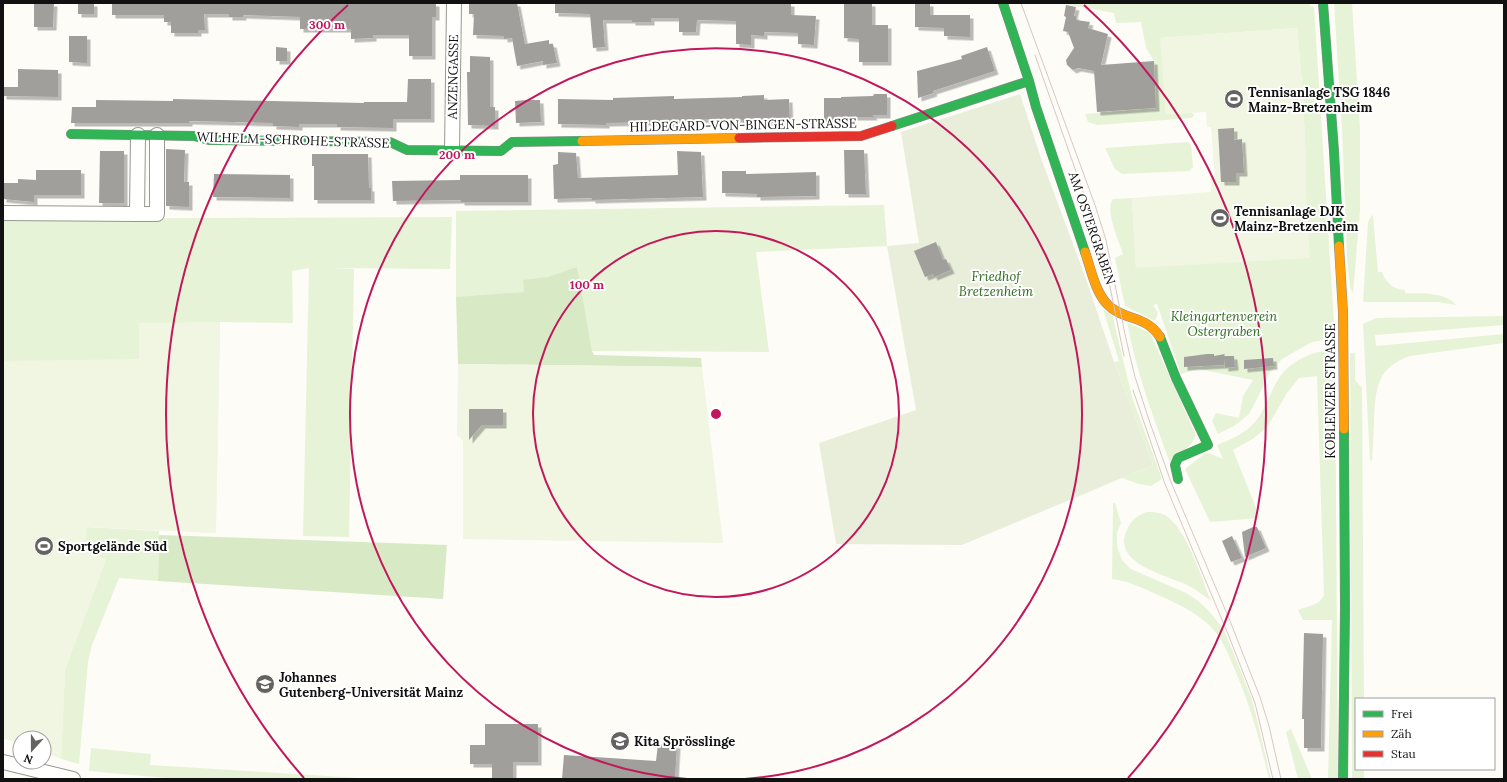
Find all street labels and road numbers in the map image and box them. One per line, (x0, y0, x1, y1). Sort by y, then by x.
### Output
street label: ANZENGASSE (444, 34, 462, 121)
street label: HILDEGARD-VON-BINGEN-STRASSE (629, 115, 857, 135)
street label: WILHELM-SCHROHE-STRASSE (196, 128, 390, 152)
street label: AM OSTERGRABEN (1064, 168, 1119, 287)
street label: KOBLENZER STRASSE (1322, 323, 1339, 459)

